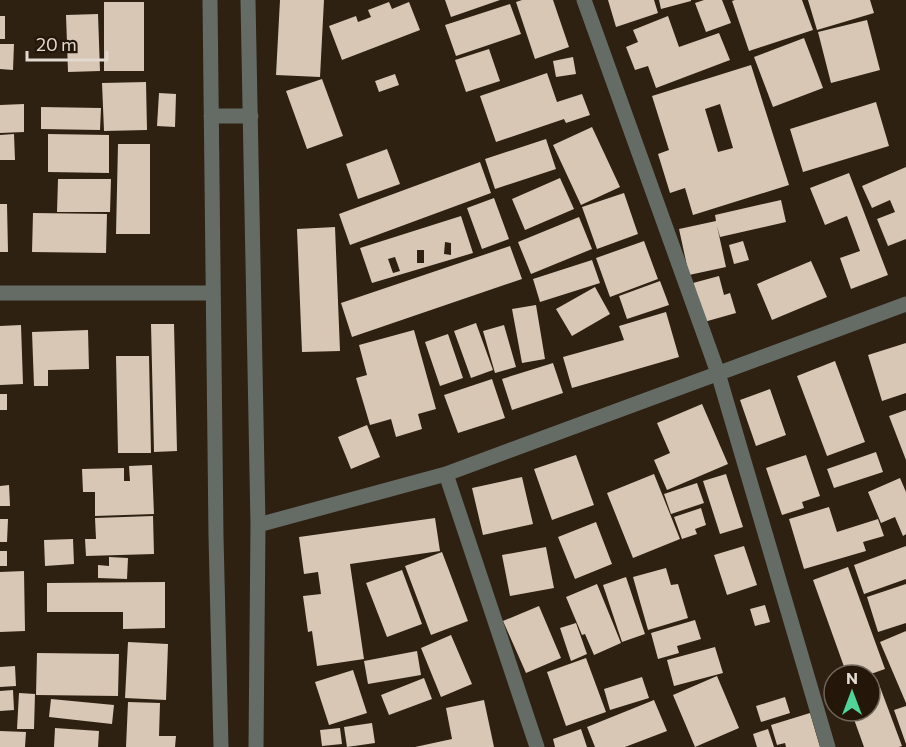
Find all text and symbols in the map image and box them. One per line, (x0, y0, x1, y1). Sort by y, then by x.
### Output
scale bar (27, 24, 106, 62)
text: 20 m (36, 33, 77, 55)
north arrow (822, 663, 882, 723)
text: N (846, 668, 858, 687)

